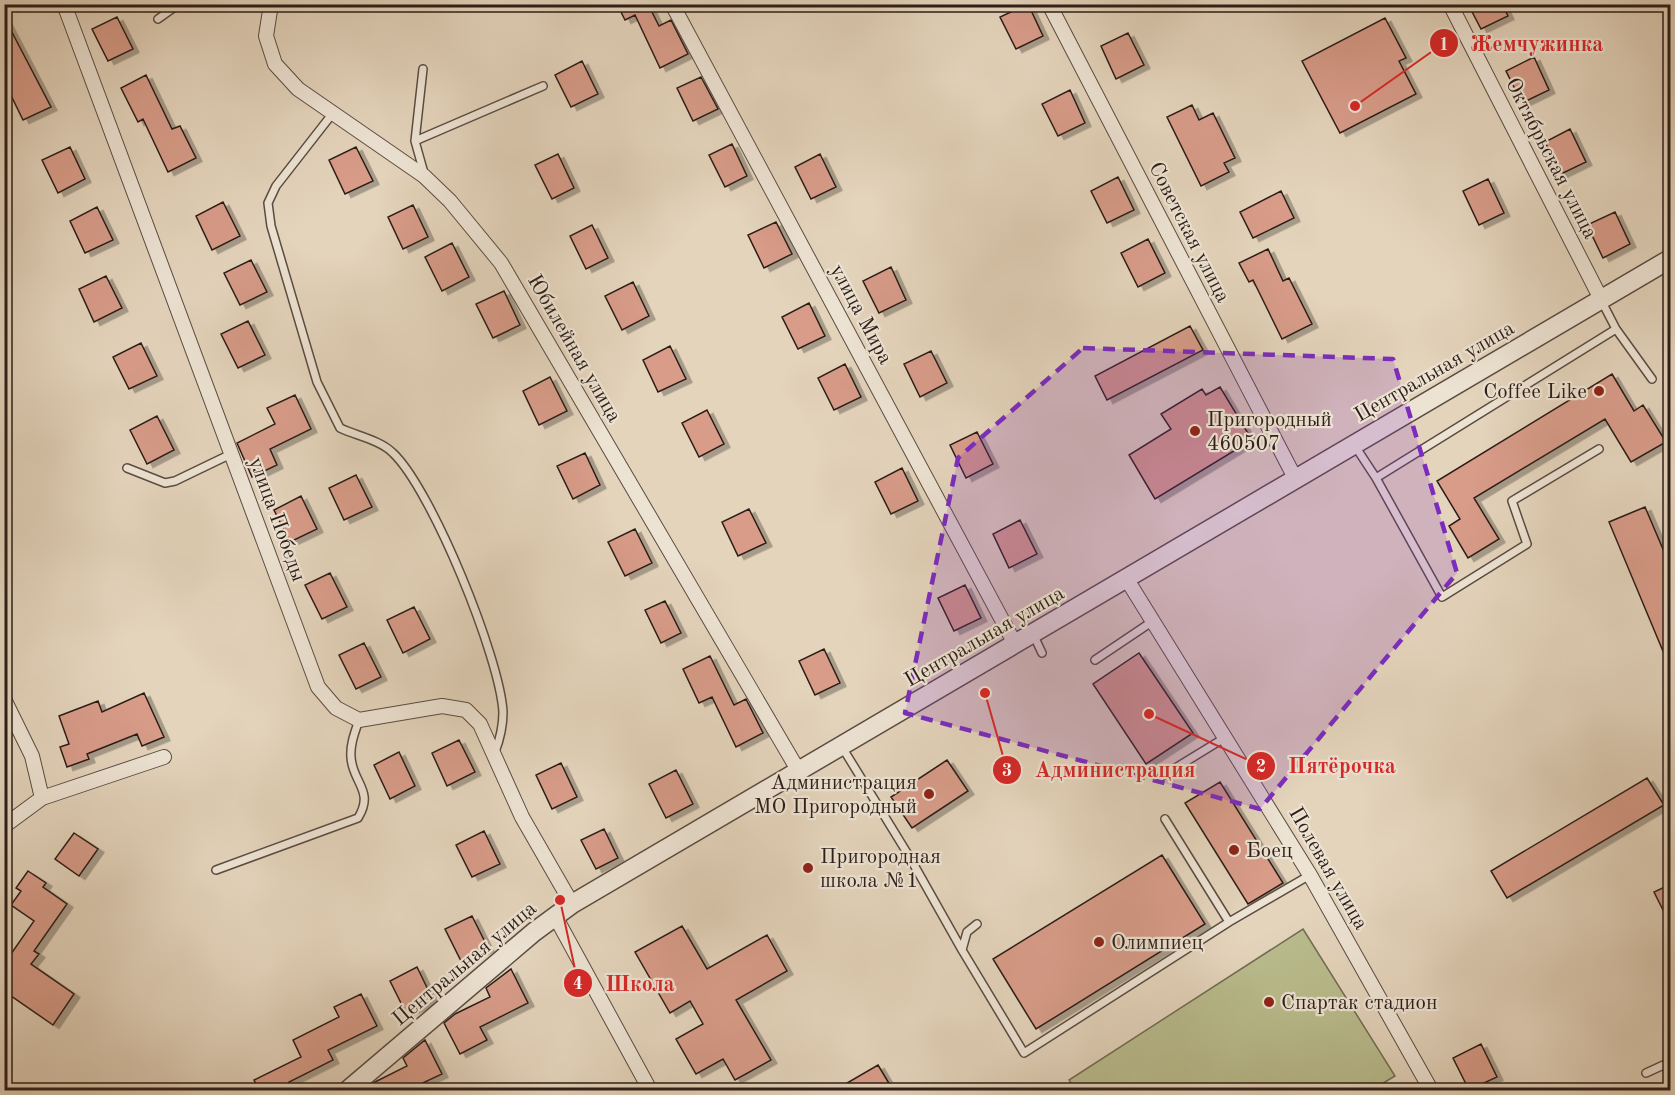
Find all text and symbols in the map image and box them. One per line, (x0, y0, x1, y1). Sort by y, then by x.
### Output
callout: Жемчужинка (1429, 23, 1615, 63)
text: Жемчужинка (1471, 34, 1603, 56)
text: 1 (1439, 36, 1449, 54)
street label: Октябрьская улица (1501, 75, 1600, 243)
street label: Советская улица (1144, 159, 1233, 306)
street label: улица Мира (826, 261, 896, 368)
street label: Юбилейная улица (523, 271, 624, 426)
street label: Центральная улица (1351, 318, 1518, 427)
place label: Coffee Like (1483, 382, 1587, 403)
marker: Coffee Like (1592, 384, 1606, 398)
place label: Пригородный 460507 (1207, 410, 1332, 455)
marker: Пригородный 460507 (1188, 424, 1202, 438)
street label: улица Победы (244, 454, 309, 585)
street label: Центральная улица (901, 583, 1068, 692)
callout: Пятёрочка (1246, 746, 1408, 786)
callout: Администрация (992, 750, 1207, 790)
text: Пятёрочка (1288, 756, 1396, 778)
text: 2 (1256, 758, 1266, 776)
text: Администрация (1034, 760, 1196, 782)
text: 3 (1002, 762, 1012, 780)
place label: Администрация МО Пригородный (754, 773, 917, 818)
marker: Администрация МО Пригородный (922, 787, 936, 801)
street label: Полевая улица (1284, 804, 1371, 934)
place label: Боец (1246, 841, 1293, 862)
marker: Боец (1227, 843, 1241, 857)
place label: Пригородная школа №1 (820, 847, 941, 892)
marker: Пригородная школа №1 (801, 861, 815, 875)
street label: Центральная улица (389, 898, 541, 1030)
place label: Олимпиец (1111, 933, 1203, 954)
marker: Олимпиец (1092, 935, 1106, 949)
callout: Школа (563, 963, 686, 1003)
text: Школа (605, 974, 675, 996)
text: 4 (573, 975, 583, 993)
place label: Спартак стадион (1281, 993, 1438, 1014)
marker: Спартак стадион (1262, 995, 1276, 1009)

